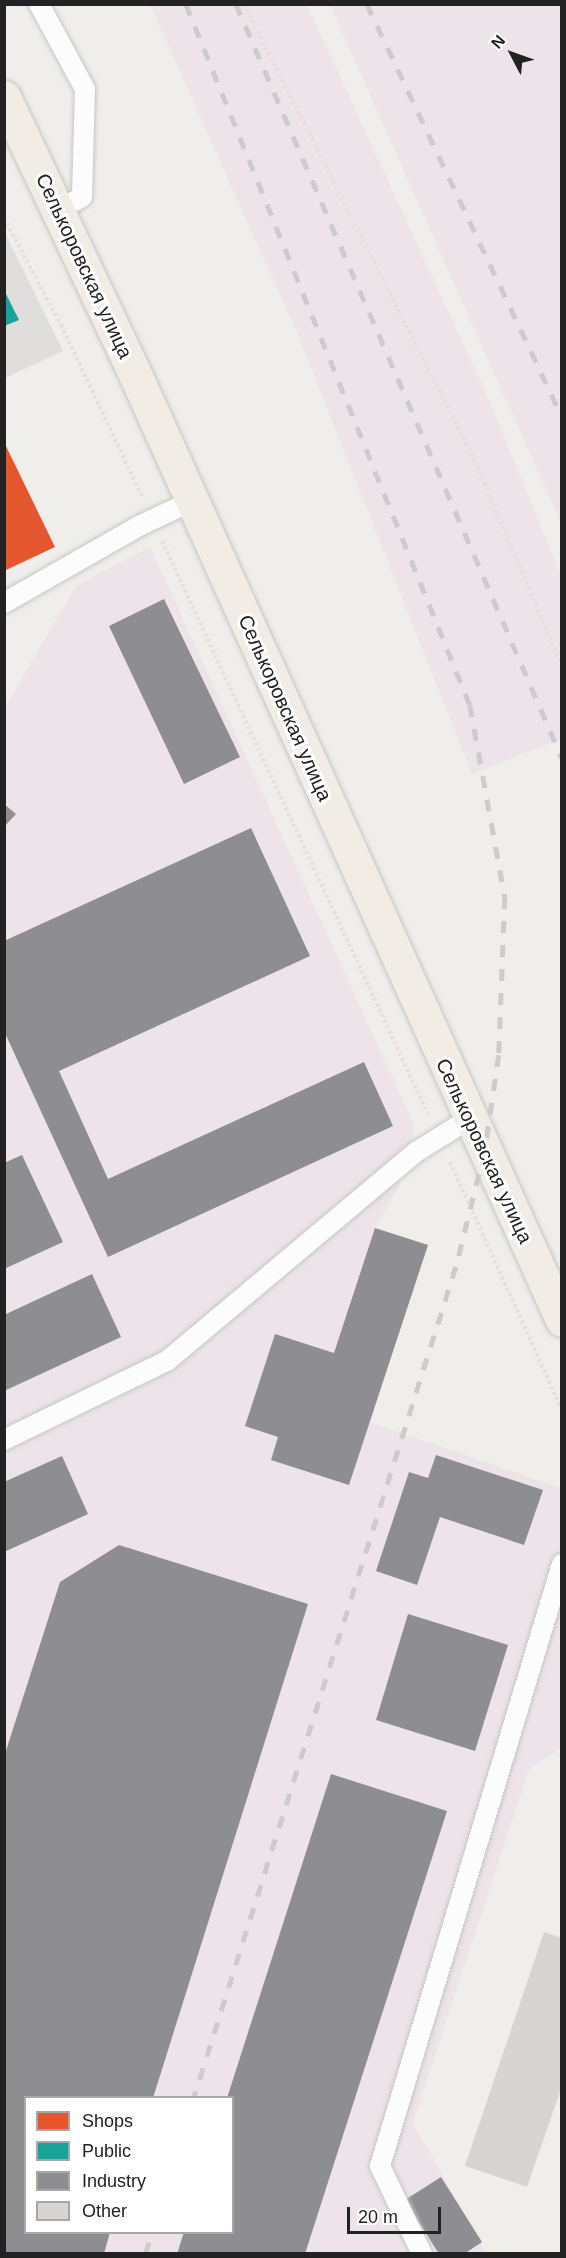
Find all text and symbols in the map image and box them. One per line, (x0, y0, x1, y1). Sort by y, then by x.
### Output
north arrow (482, 24, 542, 84)
text: N (488, 32, 508, 52)
street label: Селькоровская улица (31, 170, 137, 362)
street label: Селькоровская улица (233, 611, 337, 805)
street label: Селькоровская улица (431, 1055, 537, 1247)
legend (24, 2096, 234, 2234)
text: Shops (82, 2111, 133, 2131)
text: Public (82, 2141, 131, 2161)
text: Industry (82, 2171, 146, 2191)
scale bar (350, 2195, 444, 2233)
text: Other (82, 2201, 127, 2221)
text: 20 m (358, 2207, 398, 2227)

